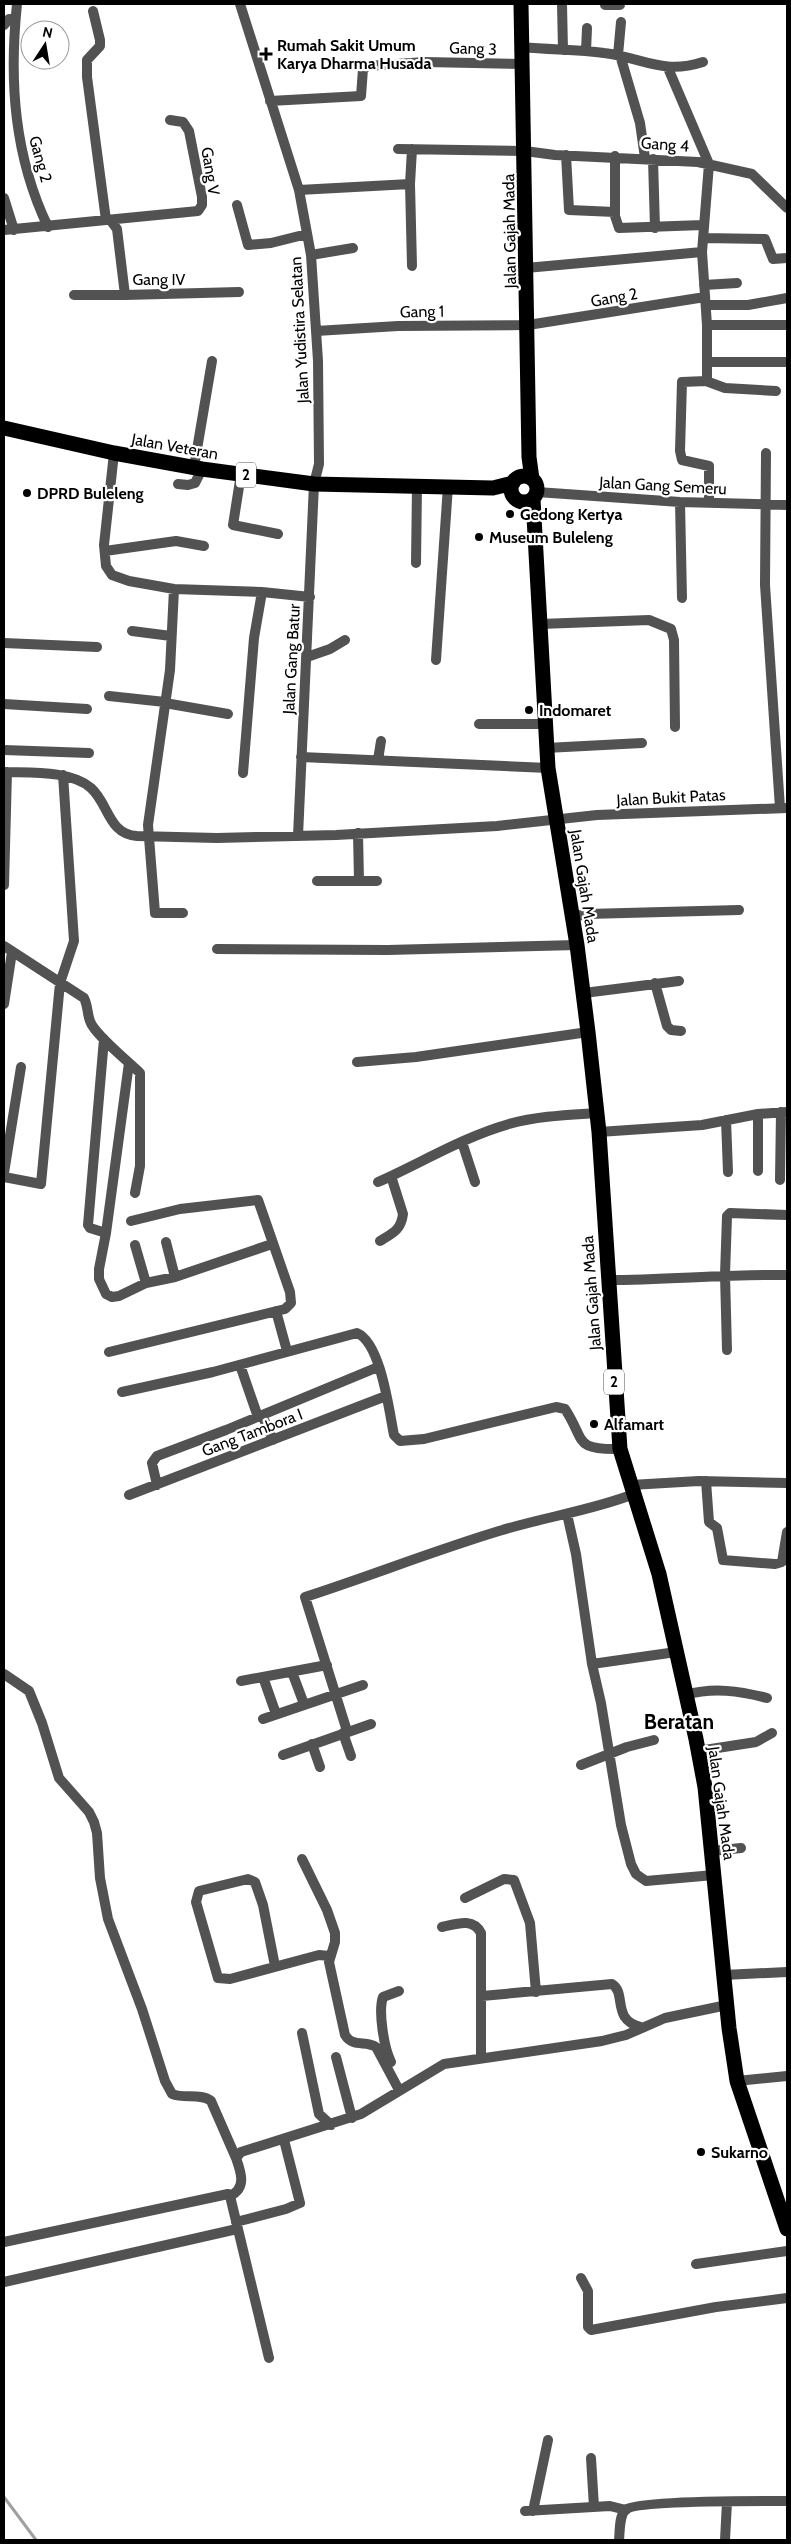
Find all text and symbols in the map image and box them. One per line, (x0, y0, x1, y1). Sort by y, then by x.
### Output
north arrow (20, 20, 70, 70)
text: N (41, 22, 54, 42)
place label: Rumah Sakit Umum Karya Dharma Husada (277, 36, 431, 73)
street label: Gang 3 (449, 38, 497, 59)
marker: Rumah Sakit Umum Karya Dharma Husada (259, 47, 273, 61)
street label: Gang 4 (640, 133, 690, 156)
street label: Gang 2 (25, 134, 56, 184)
street label: Gang V (197, 146, 224, 197)
street label: Jalan Gajah Mada (499, 173, 520, 289)
street label: Jalan Yudistira Selatan (286, 256, 313, 405)
street label: Gang IV (133, 270, 186, 289)
street label: Gang 2 (589, 284, 639, 311)
street label: Gang 1 (400, 302, 444, 321)
street label: Jalan Veteran (129, 429, 220, 463)
road number: 2 (236, 462, 256, 488)
street label: Jalan Gang Semeru (598, 473, 727, 498)
place label: DPRD Buleleng (37, 484, 144, 503)
marker: DPRD Buleleng (21, 487, 33, 499)
place label: Gedong Kertya (520, 505, 622, 524)
marker: Gedong Kertya (504, 508, 516, 520)
place label: Museum Buleleng (489, 528, 613, 547)
marker: Museum Buleleng (473, 531, 485, 543)
street label: Jalan Gang Batur (279, 602, 304, 716)
place label: Indomaret (539, 701, 612, 720)
marker: Indomaret (523, 704, 535, 716)
street label: Jalan Bukit Patas (615, 785, 726, 810)
street label: Jalan Gajah Mada (566, 827, 603, 944)
street label: Jalan Gajah Mada (578, 1235, 605, 1352)
road number: 2 (604, 1370, 624, 1394)
street label: Gang Tambora I (199, 1405, 305, 1460)
place label: Alfamart (604, 1415, 664, 1434)
marker: Alfamart (588, 1418, 600, 1430)
district label: Beratan (644, 1709, 714, 1734)
street label: Jalan Gajah Mada (704, 1744, 739, 1861)
place label: Sukarno (711, 2143, 768, 2162)
marker: Sukarno (695, 2146, 707, 2158)

